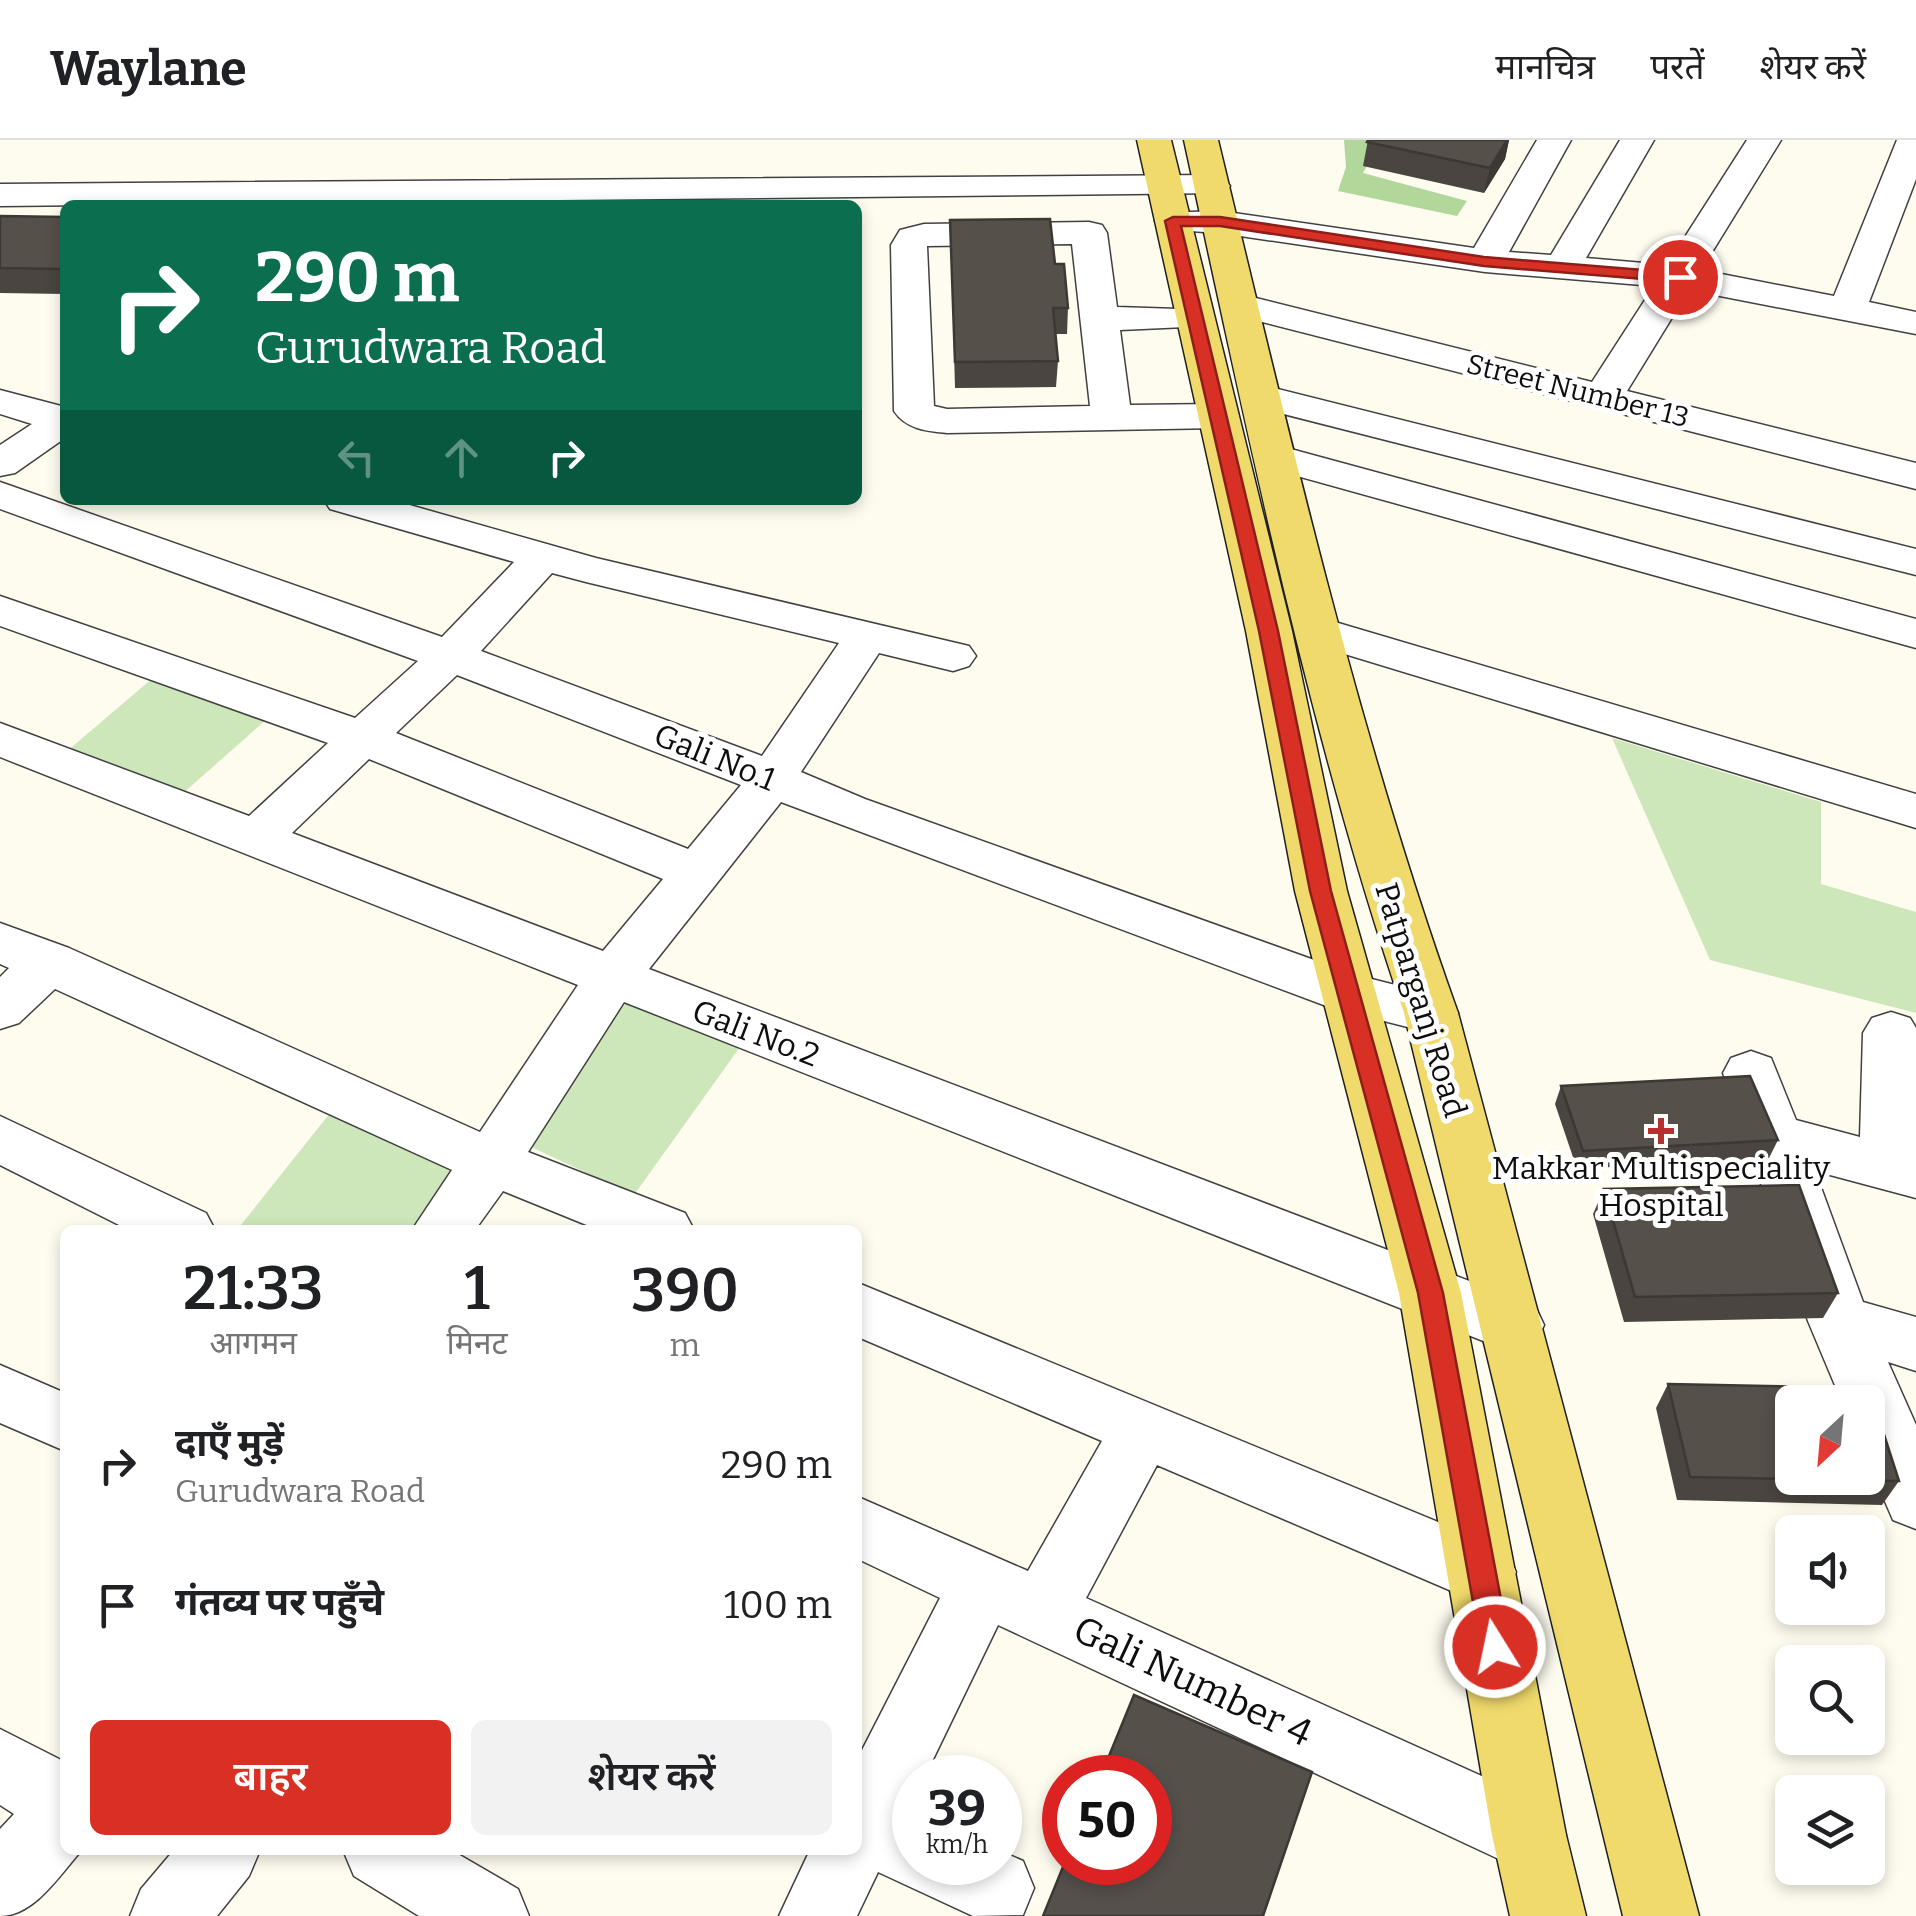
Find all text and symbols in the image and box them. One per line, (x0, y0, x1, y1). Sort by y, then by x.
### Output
text: Waylane (50, 40, 247, 98)
text: मानचित्र (1495, 46, 1595, 88)
text: परतें (1650, 46, 1704, 88)
text: शेयर करें (1759, 46, 1866, 88)
pin (1638, 235, 1723, 320)
text: 290 m (255, 236, 460, 320)
icon: right (90, 240, 220, 370)
icon: arrive (1653, 250, 1708, 305)
text: Gurudwara Road (255, 321, 607, 375)
street label: Street Number 13 (1463, 347, 1692, 434)
icon: left (329, 430, 384, 485)
icon: ahead (434, 430, 489, 485)
icon: right (539, 430, 594, 485)
street label: Gali No.1 (649, 716, 781, 798)
street label: Patparganj Road (1367, 878, 1475, 1122)
street label: Gali No.2 (687, 991, 825, 1075)
marker: Makkar Multispeciality Hospital (1648, 1118, 1674, 1144)
place label: Makkar Multispeciality Hospital (1492, 1149, 1831, 1224)
text: 21:33 (183, 1253, 323, 1325)
text: 1 (464, 1253, 490, 1325)
text: 390 (631, 1255, 739, 1327)
text: आगमन (209, 1324, 297, 1362)
text: मिनट (446, 1324, 508, 1362)
text: m (670, 1326, 700, 1364)
north arrow (1775, 1385, 1885, 1495)
map controls (1775, 1385, 1885, 1885)
text: दाएँ मुड़ें (175, 1420, 284, 1466)
icon: right (90, 1438, 145, 1493)
text: 290 m (721, 1442, 832, 1488)
text: Gurudwara Road (175, 1472, 425, 1510)
button: sound (1775, 1515, 1885, 1625)
icon: arrive (90, 1578, 145, 1633)
text: गंतव्य पर पहुँचे (175, 1579, 384, 1625)
text: 100 m (724, 1582, 832, 1628)
position arrow (1443, 1595, 1547, 1699)
street label: Gali Number 4 (1067, 1606, 1319, 1756)
button: search (1775, 1645, 1885, 1755)
button: बाहर (90, 1720, 451, 1835)
button: शेयर करें (471, 1720, 832, 1835)
speed limit sign: 50 (1042, 1755, 1172, 1885)
button: layers (1775, 1775, 1885, 1885)
text: 39 (928, 1778, 986, 1838)
text: km/h (926, 1830, 988, 1860)

